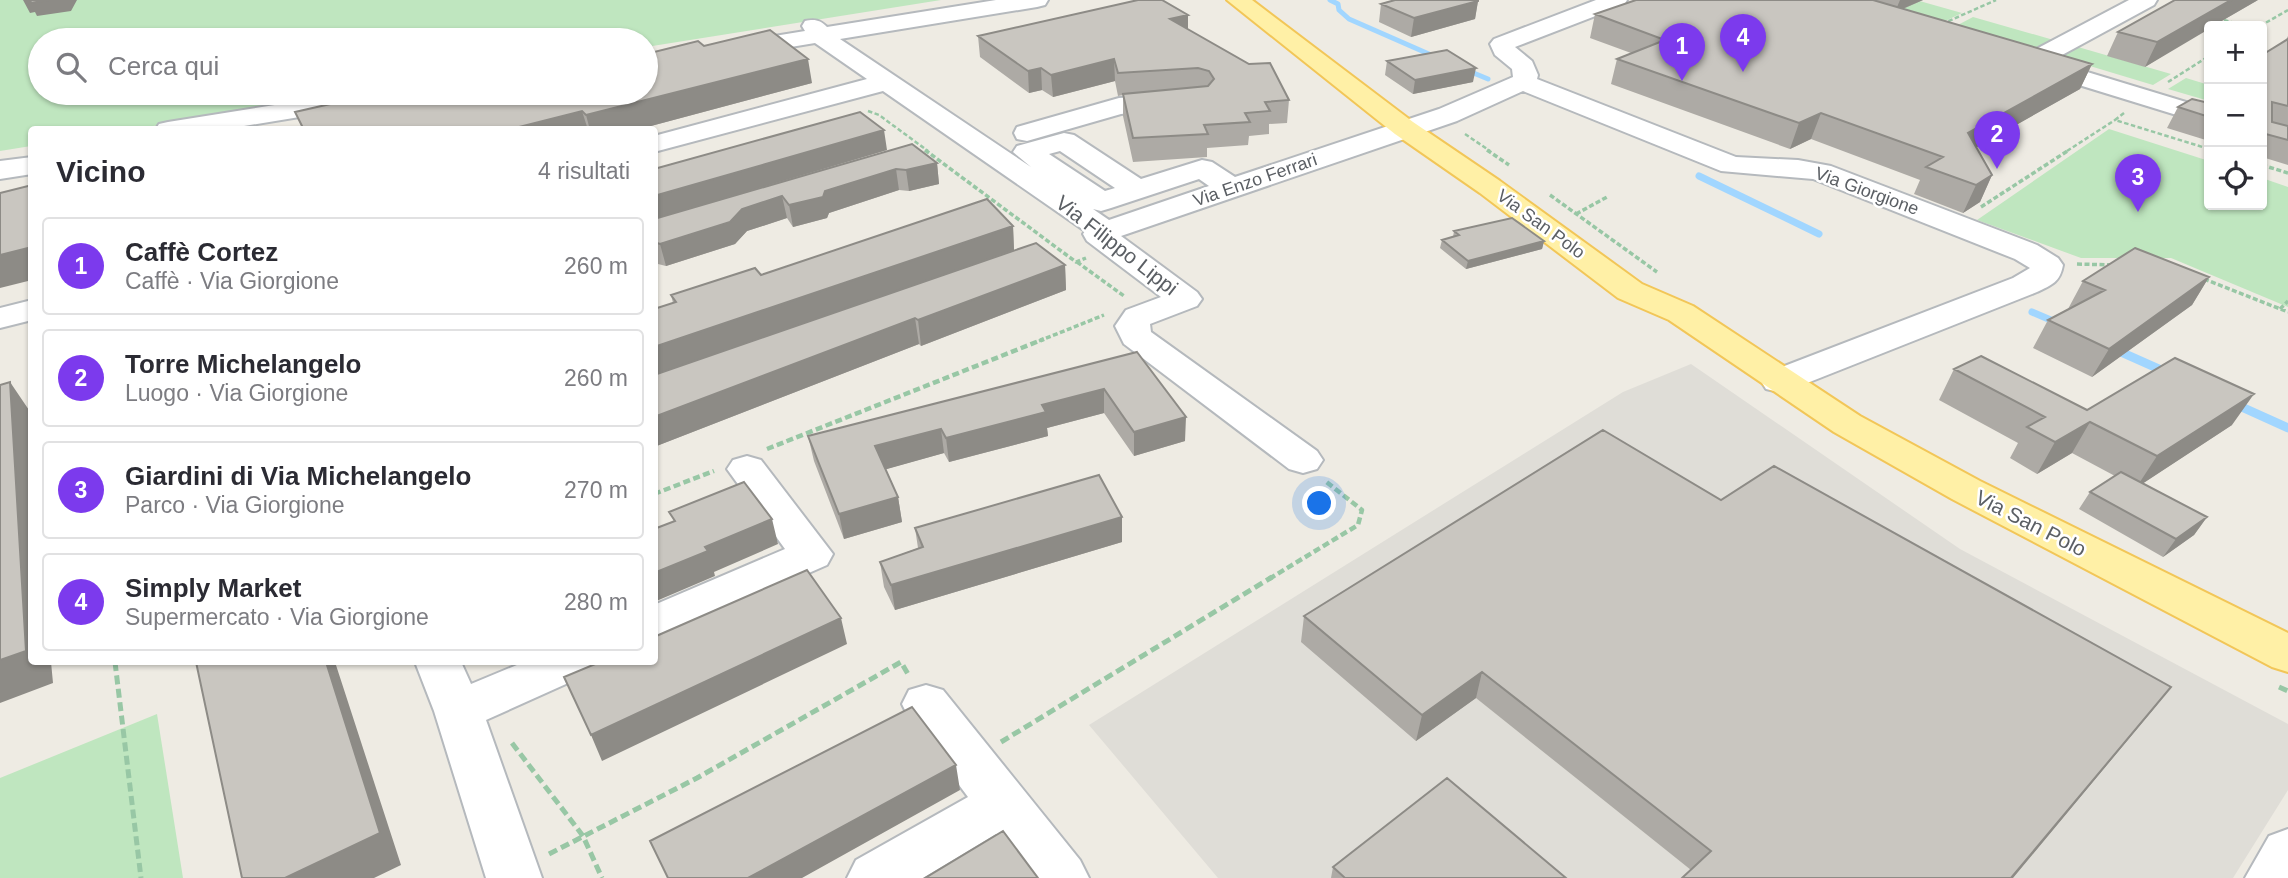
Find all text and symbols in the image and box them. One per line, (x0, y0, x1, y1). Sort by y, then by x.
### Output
pin: 4 (1720, 14, 1766, 72)
map controls (2204, 21, 2267, 210)
button: + (2204, 21, 2267, 84)
pin: 1 (1659, 23, 1705, 81)
search box (28, 28, 658, 105)
icon: search (52, 48, 90, 86)
text: Cerca qui (108, 51, 219, 81)
button: − (2204, 84, 2267, 147)
pin: 2 (1974, 111, 2020, 169)
button: locate (2204, 147, 2267, 210)
street label: Via Enzo Ferrari (1190, 149, 1320, 211)
pin: 3 (2115, 154, 2161, 212)
text: Vicino (56, 155, 145, 188)
text: 4 risultati (538, 158, 630, 184)
street label: Via Giorgione (1812, 163, 1922, 219)
street label: Via San Polo (1493, 185, 1589, 263)
street label: Via Filippo Lippi (1052, 190, 1182, 300)
text: Caffè Cortez (125, 237, 278, 267)
text: 1 (75, 253, 87, 279)
text: 260 m (564, 253, 628, 279)
text: Caffè · Via Giorgione (125, 268, 339, 294)
text: Torre Michelangelo (125, 349, 361, 379)
text: 2 (75, 365, 87, 391)
text: 260 m (564, 365, 628, 391)
text: Luogo · Via Giorgione (125, 380, 348, 406)
text: Giardini di Via Michelangelo (125, 461, 471, 491)
text: 3 (75, 477, 87, 503)
text: 270 m (564, 477, 628, 503)
street label: Via San Polo (1972, 485, 2090, 561)
your location (1302, 486, 1336, 520)
text: Parco · Via Giorgione (125, 492, 344, 518)
text: Simply Market (125, 573, 301, 603)
text: 4 (75, 589, 87, 615)
text: 280 m (564, 589, 628, 615)
text: Supermercato · Via Giorgione (125, 604, 429, 630)

